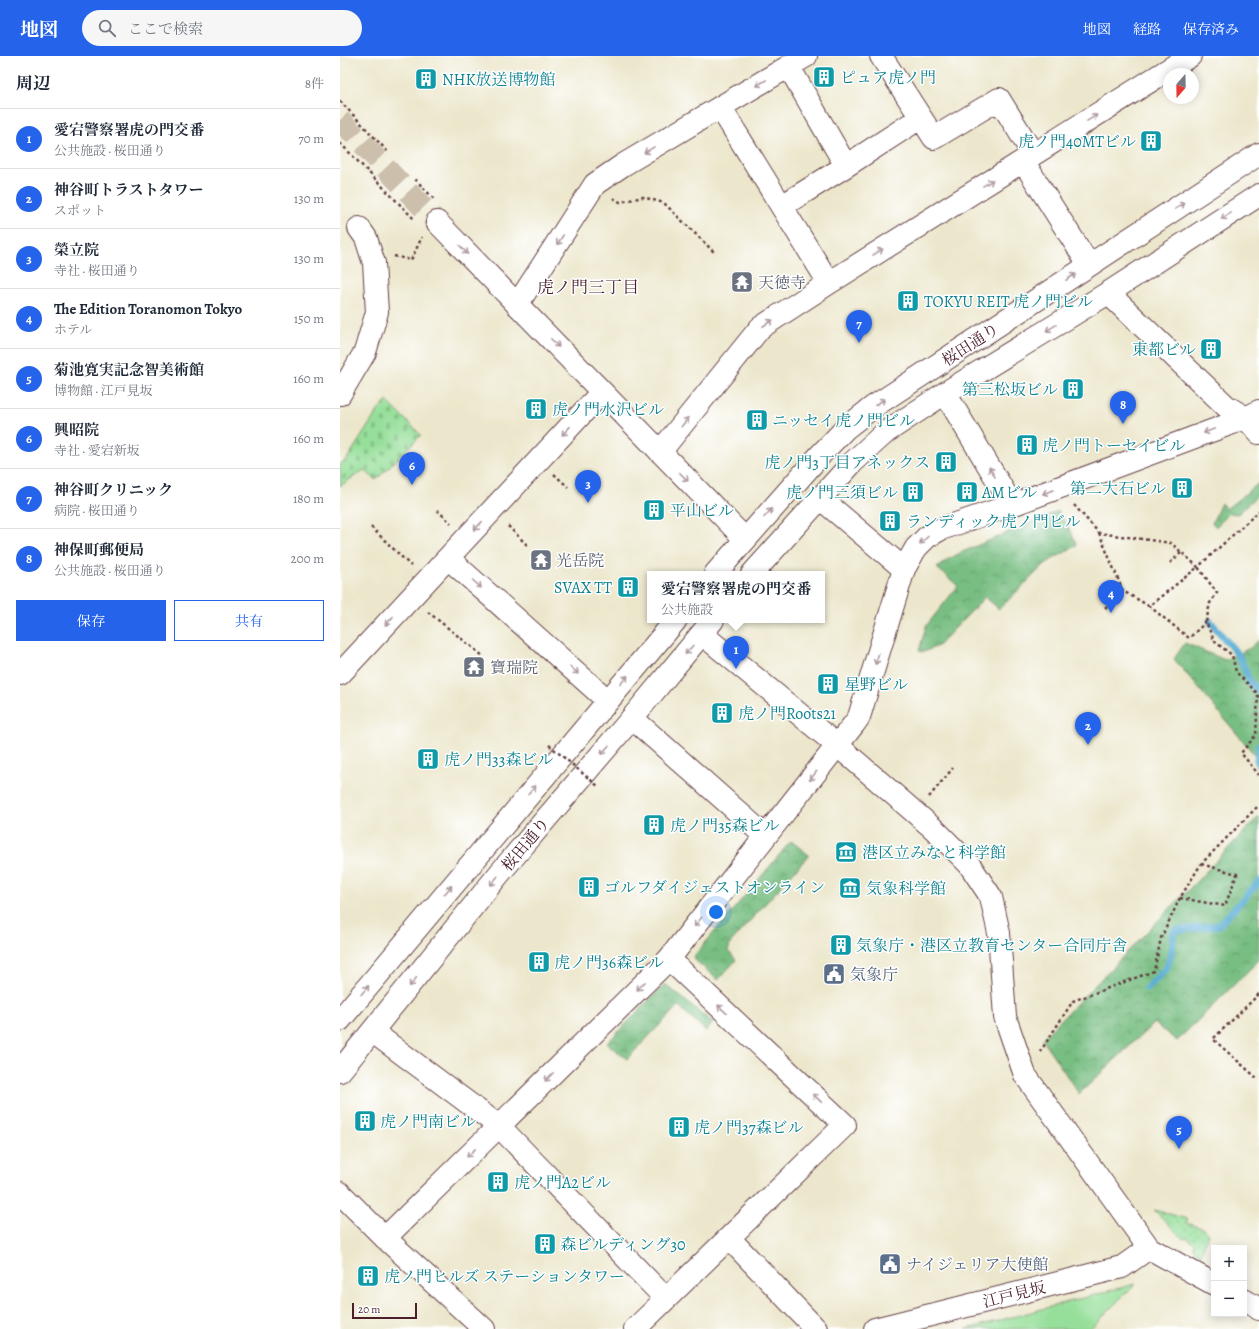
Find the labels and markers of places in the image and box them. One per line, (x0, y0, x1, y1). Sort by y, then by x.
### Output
building icon: ピュア虎ノ門 (811, 64, 837, 90)
building icon: NHK放送博物館 (413, 66, 439, 92)
place label: ピュア虎ノ門 (840, 67, 936, 89)
place label: NHK放送博物館 (442, 69, 556, 91)
building icon: 虎ノ門40MTビル (1138, 128, 1164, 154)
place label: 虎ノ門40MTビル (1018, 131, 1136, 153)
temple icon: 天徳寺 (729, 269, 755, 295)
place label: 天徳寺 (758, 272, 806, 294)
building icon: TOKYU REIT 虎ノ門ビル (895, 288, 921, 314)
place label: TOKYU REIT 虎ノ門ビル (924, 291, 1093, 313)
pin: 7 (846, 310, 872, 343)
building icon: 東都ビル (1198, 336, 1224, 362)
place label: 東都ビル (1132, 339, 1196, 361)
building icon: 第三松坂ビル (1060, 376, 1086, 402)
place label: 第三松坂ビル (962, 379, 1058, 401)
pin: 8 (1110, 391, 1136, 424)
building icon: 虎ノ門水沢ビル (523, 396, 549, 422)
place label: 虎ノ門水沢ビル (552, 399, 664, 421)
building icon: ニッセイ虎ノ門ビル (744, 407, 770, 433)
place label: ニッセイ虎ノ門ビル (772, 410, 915, 432)
building icon: 虎ノ門トーセイビル (1014, 432, 1040, 458)
place label: 虎ノ門トーセイビル (1042, 435, 1185, 457)
building icon: 虎ノ門3丁目アネックス (933, 449, 959, 475)
pin: 6 (399, 452, 425, 485)
place label: 虎ノ門3丁目アネックス (764, 452, 930, 474)
pin: 3 (575, 470, 601, 503)
building icon: 第二大石ビル (1169, 475, 1195, 501)
place label: 第二大石ビル (1070, 478, 1166, 500)
building icon: 虎ノ門三須ビル (900, 479, 926, 505)
building icon: AMビル (954, 479, 980, 505)
place label: 虎ノ門三須ビル (786, 482, 898, 504)
place label: AMビル (981, 482, 1037, 504)
building icon: 平山ビル (641, 497, 667, 523)
place label: 平山ビル (670, 500, 734, 522)
building icon: ランディック虎ノ門ビル (877, 508, 903, 534)
place label: ランディック虎ノ門ビル (906, 511, 1081, 533)
temple icon: 光岳院 (528, 547, 554, 573)
place label: 光岳院 (556, 550, 604, 572)
building icon: SVAX TT (615, 574, 641, 600)
place label: SVAX TT (554, 577, 612, 599)
pin: 4 (1098, 580, 1124, 613)
pin: 1 (723, 636, 749, 669)
temple icon: 寶瑞院 (461, 654, 487, 680)
place label: 寶瑞院 (490, 657, 538, 679)
building icon: 星野ビル (815, 671, 841, 697)
place label: 星野ビル (844, 674, 908, 696)
building icon: 虎ノ門Roots21 (709, 700, 735, 726)
place label: 虎ノ門Roots21 (738, 703, 837, 725)
pin: 2 (1075, 712, 1101, 745)
building icon: 虎ノ門33森ビル (415, 746, 441, 772)
place label: 虎ノ門33森ビル (444, 749, 553, 771)
building icon: 虎ノ門35森ビル (641, 812, 667, 838)
place label: 虎ノ門35森ビル (670, 815, 780, 837)
museum icon: 港区立みなと科学館 (833, 839, 859, 865)
place label: 港区立みなと科学館 (862, 842, 1006, 864)
building icon: ゴルフダイジェストオンライン (576, 874, 602, 900)
museum icon: 気象科学館 (837, 875, 863, 901)
place label: ゴルフダイジェストオンライン (604, 877, 825, 899)
place label: 気象科学館 (866, 878, 946, 900)
building icon: 気象庁・港区立教育センター合同庁舎 (828, 932, 854, 958)
place label: 気象庁・港区立教育センター合同庁舎 (856, 935, 1127, 957)
building icon: 虎ノ門36森ビル (526, 949, 552, 975)
place label: 虎ノ門36森ビル (554, 952, 664, 974)
public building icon: 気象庁 (821, 961, 847, 987)
place label: 気象庁 (850, 964, 898, 986)
building icon: 虎ノ門南ビル (352, 1108, 378, 1134)
place label: 虎ノ門南ビル (380, 1111, 476, 1133)
building icon: 虎ノ門37森ビル (666, 1114, 692, 1140)
pin: 5 (1166, 1116, 1192, 1149)
place label: 虎ノ門37森ビル (694, 1117, 803, 1139)
building icon: 虎ノ門A2ビル (485, 1169, 511, 1195)
place label: 虎ノ門A2ビル (514, 1172, 611, 1194)
building icon: 森ビルディング30 (532, 1231, 558, 1257)
place label: 森ビルディング30 (560, 1234, 686, 1256)
public building icon: ナイジェリア大使館 (877, 1251, 903, 1277)
place label: ナイジェリア大使館 (906, 1254, 1049, 1276)
building icon: 虎ノ門ヒルズ ステーションタワー (355, 1263, 381, 1289)
place label: 虎ノ門ヒルズ ステーションタワー (384, 1266, 625, 1288)

